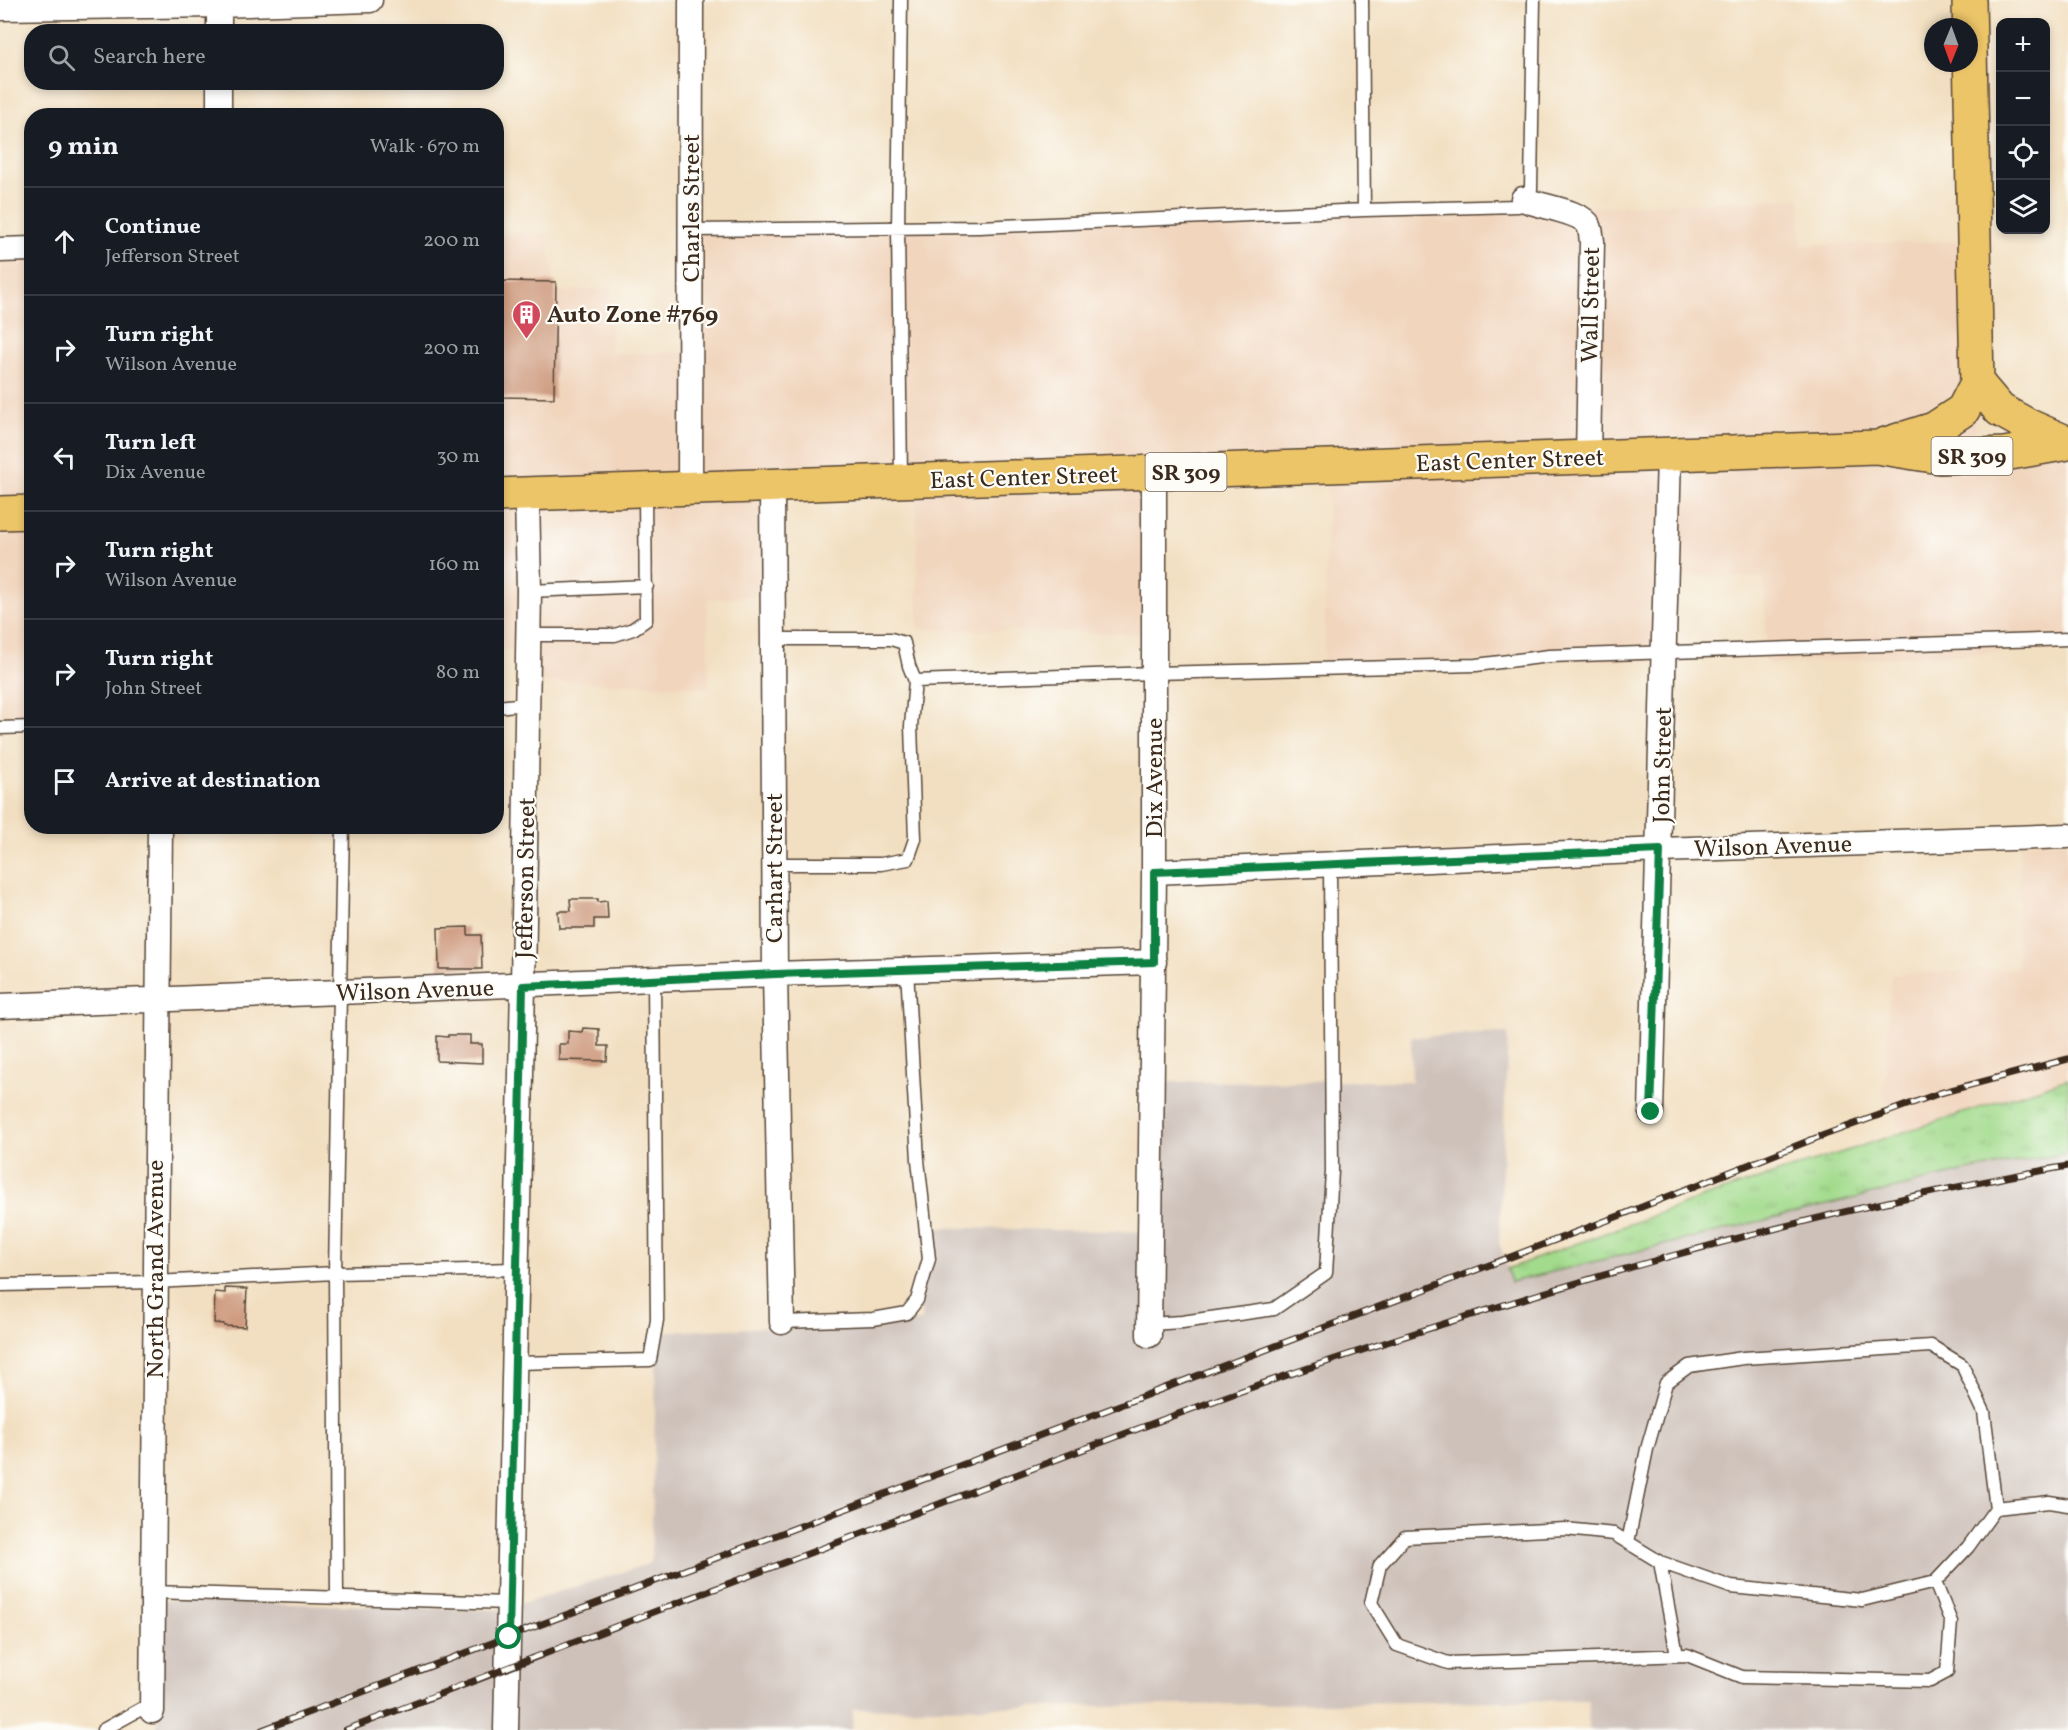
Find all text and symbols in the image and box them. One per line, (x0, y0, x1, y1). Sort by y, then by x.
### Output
north arrow (1924, 18, 1978, 72)
map controls (1996, 18, 2050, 234)
button: + (1996, 18, 2050, 72)
search box (24, 24, 504, 90)
icon: search (45, 41, 78, 74)
text: Search here (93, 42, 206, 73)
button: − (1996, 72, 2050, 126)
button: locate (1996, 126, 2050, 180)
text: 9 min (48, 129, 119, 165)
text: Walk · 670 m (370, 133, 480, 161)
street label: Charles Street (676, 134, 710, 282)
button: layers (1996, 180, 2050, 234)
text: Continue (105, 212, 201, 243)
icon: ahead (48, 225, 81, 258)
text: 200 m (423, 227, 480, 255)
text: Jefferson Street (105, 243, 240, 271)
street label: Wall Street (1574, 247, 1610, 364)
building icon: Auto Zone #769 (510, 298, 542, 340)
place label: Auto Zone #769 (547, 299, 718, 333)
text: Turn right (105, 320, 213, 351)
icon: right (48, 333, 81, 366)
text: 200 m (423, 335, 480, 363)
text: Wilson Avenue (105, 351, 237, 379)
text: Turn left (105, 428, 196, 459)
road number: SR 309 (1932, 437, 2012, 475)
icon: left (48, 441, 81, 474)
street label: East Center Street (1415, 442, 1605, 482)
text: 30 m (436, 443, 480, 471)
road number: SR 309 (1146, 453, 1226, 491)
text: Dix Avenue (105, 459, 205, 487)
street label: East Center Street (929, 459, 1119, 499)
text: Turn right (105, 536, 213, 567)
icon: right (48, 549, 81, 582)
text: 160 m (428, 551, 480, 579)
text: Wilson Avenue (105, 567, 237, 595)
text: Turn right (105, 644, 213, 675)
icon: right (48, 657, 81, 690)
text: 80 m (436, 659, 480, 687)
text: John Street (105, 675, 202, 703)
street label: John Street (1646, 706, 1682, 824)
street label: Dix Avenue (1139, 718, 1173, 838)
icon: arrive (48, 765, 81, 798)
text: Arrive at destination (105, 766, 321, 797)
street label: Carhart Street (759, 793, 793, 943)
street label: Jefferson Street (509, 797, 545, 959)
street label: Wilson Avenue (1693, 828, 1853, 868)
street label: Wilson Avenue (335, 972, 495, 1012)
route end (1637, 1098, 1663, 1124)
street label: North Grand Avenue (140, 1160, 174, 1378)
route start (495, 1623, 521, 1649)

